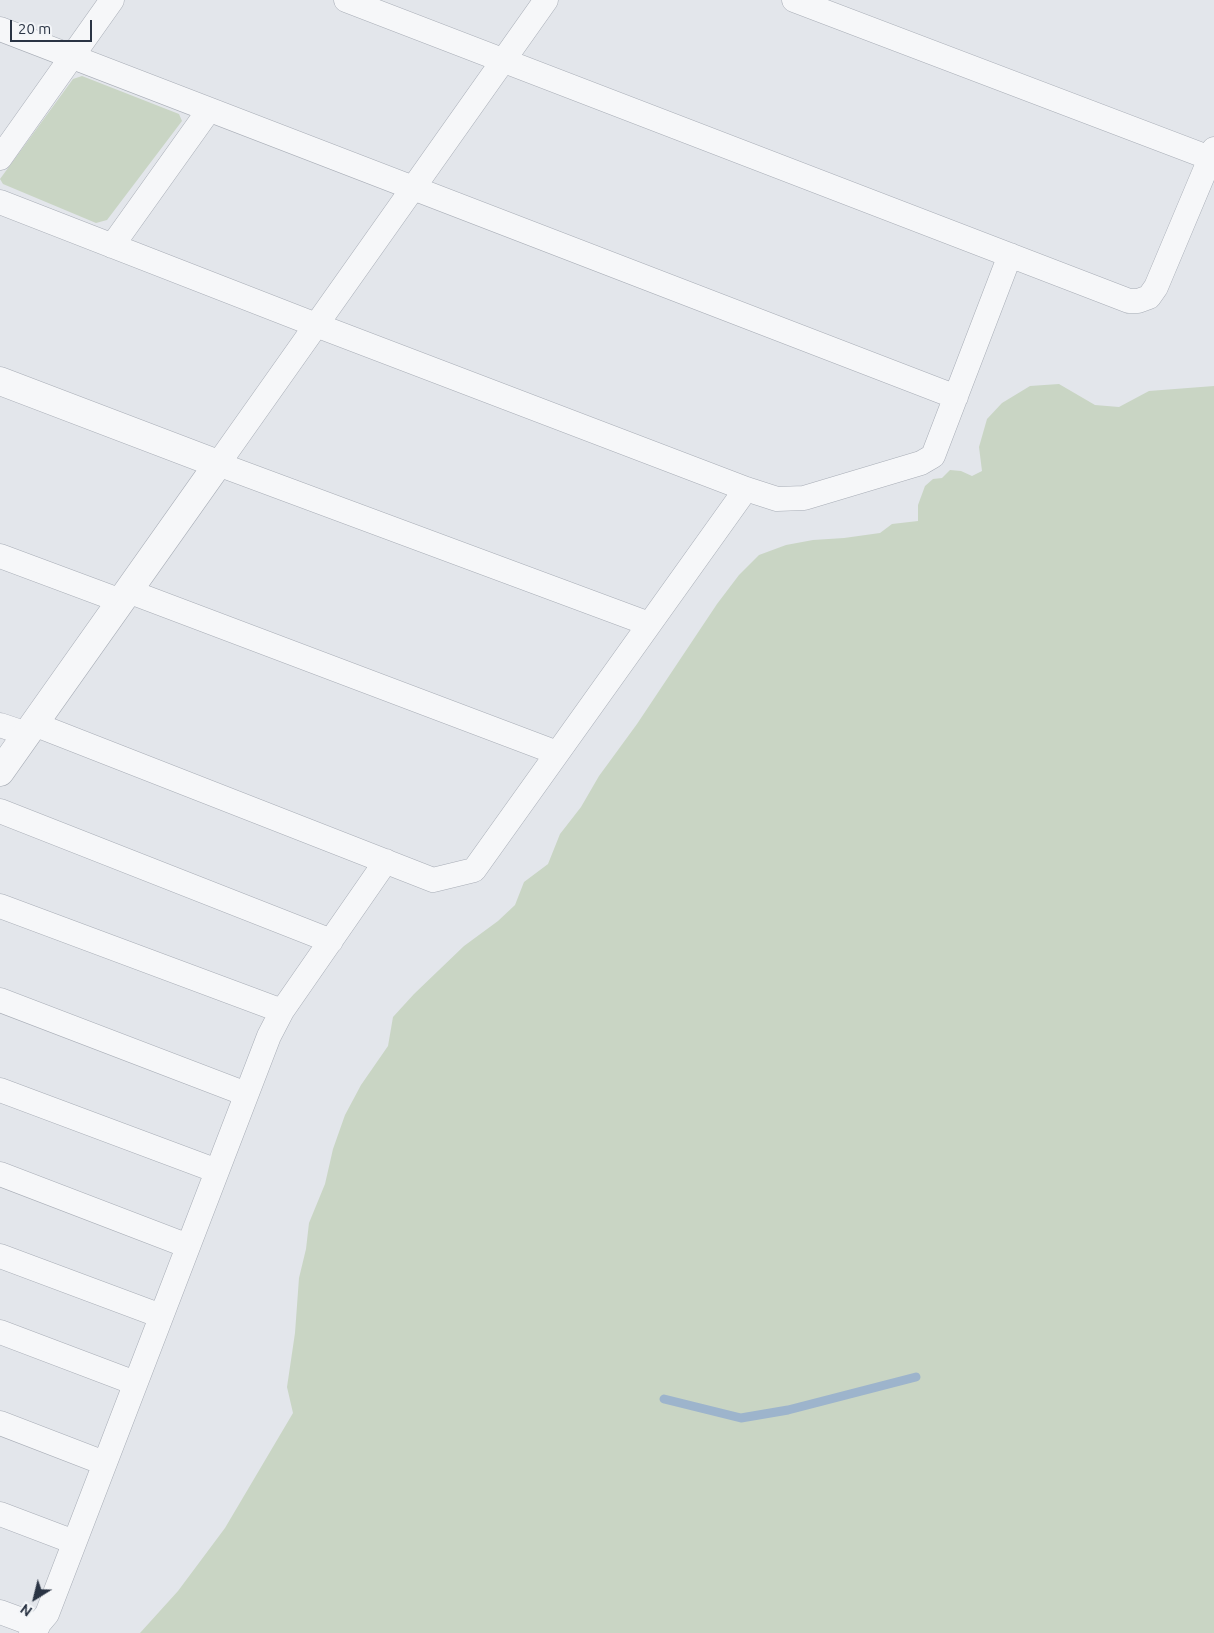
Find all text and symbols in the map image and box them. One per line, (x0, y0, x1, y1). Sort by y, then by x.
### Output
scale bar (12, 10, 95, 42)
text: 20 m (18, 20, 51, 37)
north arrow (10, 1573, 60, 1623)
text: N (17, 1601, 35, 1620)

